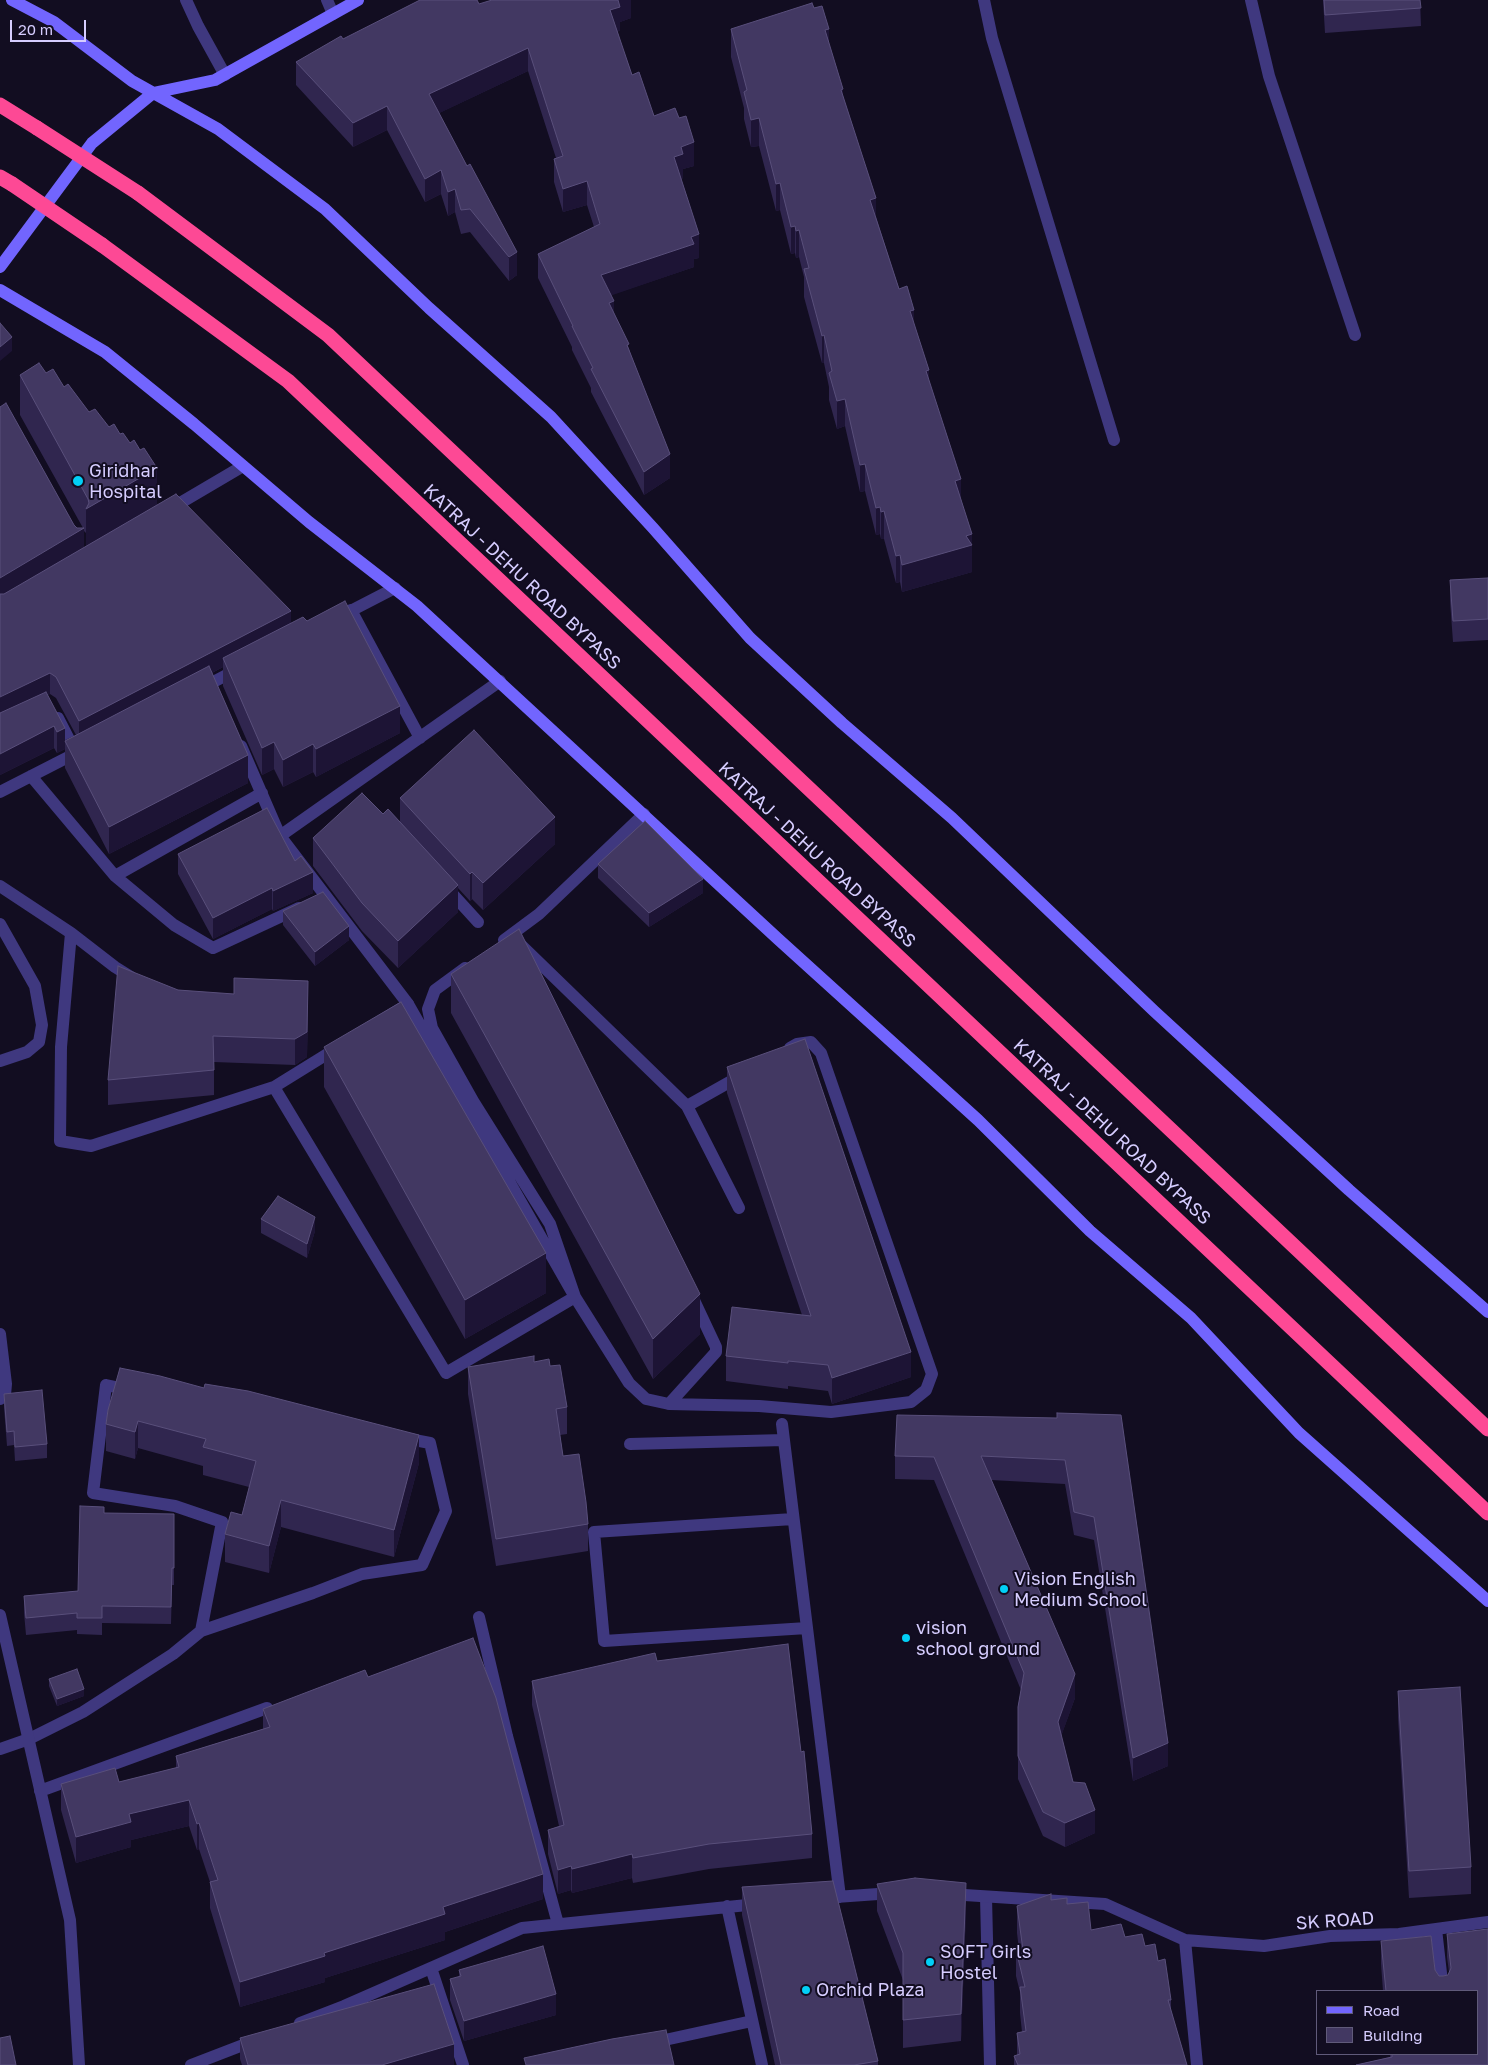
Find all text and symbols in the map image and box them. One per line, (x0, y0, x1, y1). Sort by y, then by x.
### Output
scale bar (12, 10, 89, 42)
text: 20 m (18, 20, 53, 38)
place label: Giridhar Hospital (89, 460, 162, 502)
marker: Giridhar Hospital (71, 474, 85, 488)
street label: KATRAJ - DEHU ROAD BYPASS (419, 480, 625, 674)
street label: KATRAJ - DEHU ROAD BYPASS (714, 758, 920, 952)
street label: KATRAJ - DEHU ROAD BYPASS (1009, 1035, 1215, 1229)
place label: Vision English Medium School (1014, 1568, 1147, 1610)
marker: Vision English Medium School (998, 1583, 1010, 1595)
place label: vision school ground (916, 1617, 1040, 1660)
marker: vision school ground (900, 1632, 912, 1644)
street label: SK ROAD (1295, 1907, 1375, 1935)
place label: SOFT Girls Hostel (940, 1941, 1031, 1984)
marker: SOFT Girls Hostel (924, 1956, 936, 1968)
place label: Orchid Plaza (816, 1979, 925, 2001)
marker: Orchid Plaza (800, 1984, 812, 1996)
legend (1316, 1990, 1478, 2055)
text: Road (1363, 2001, 1400, 2019)
text: Building (1363, 2026, 1423, 2044)

